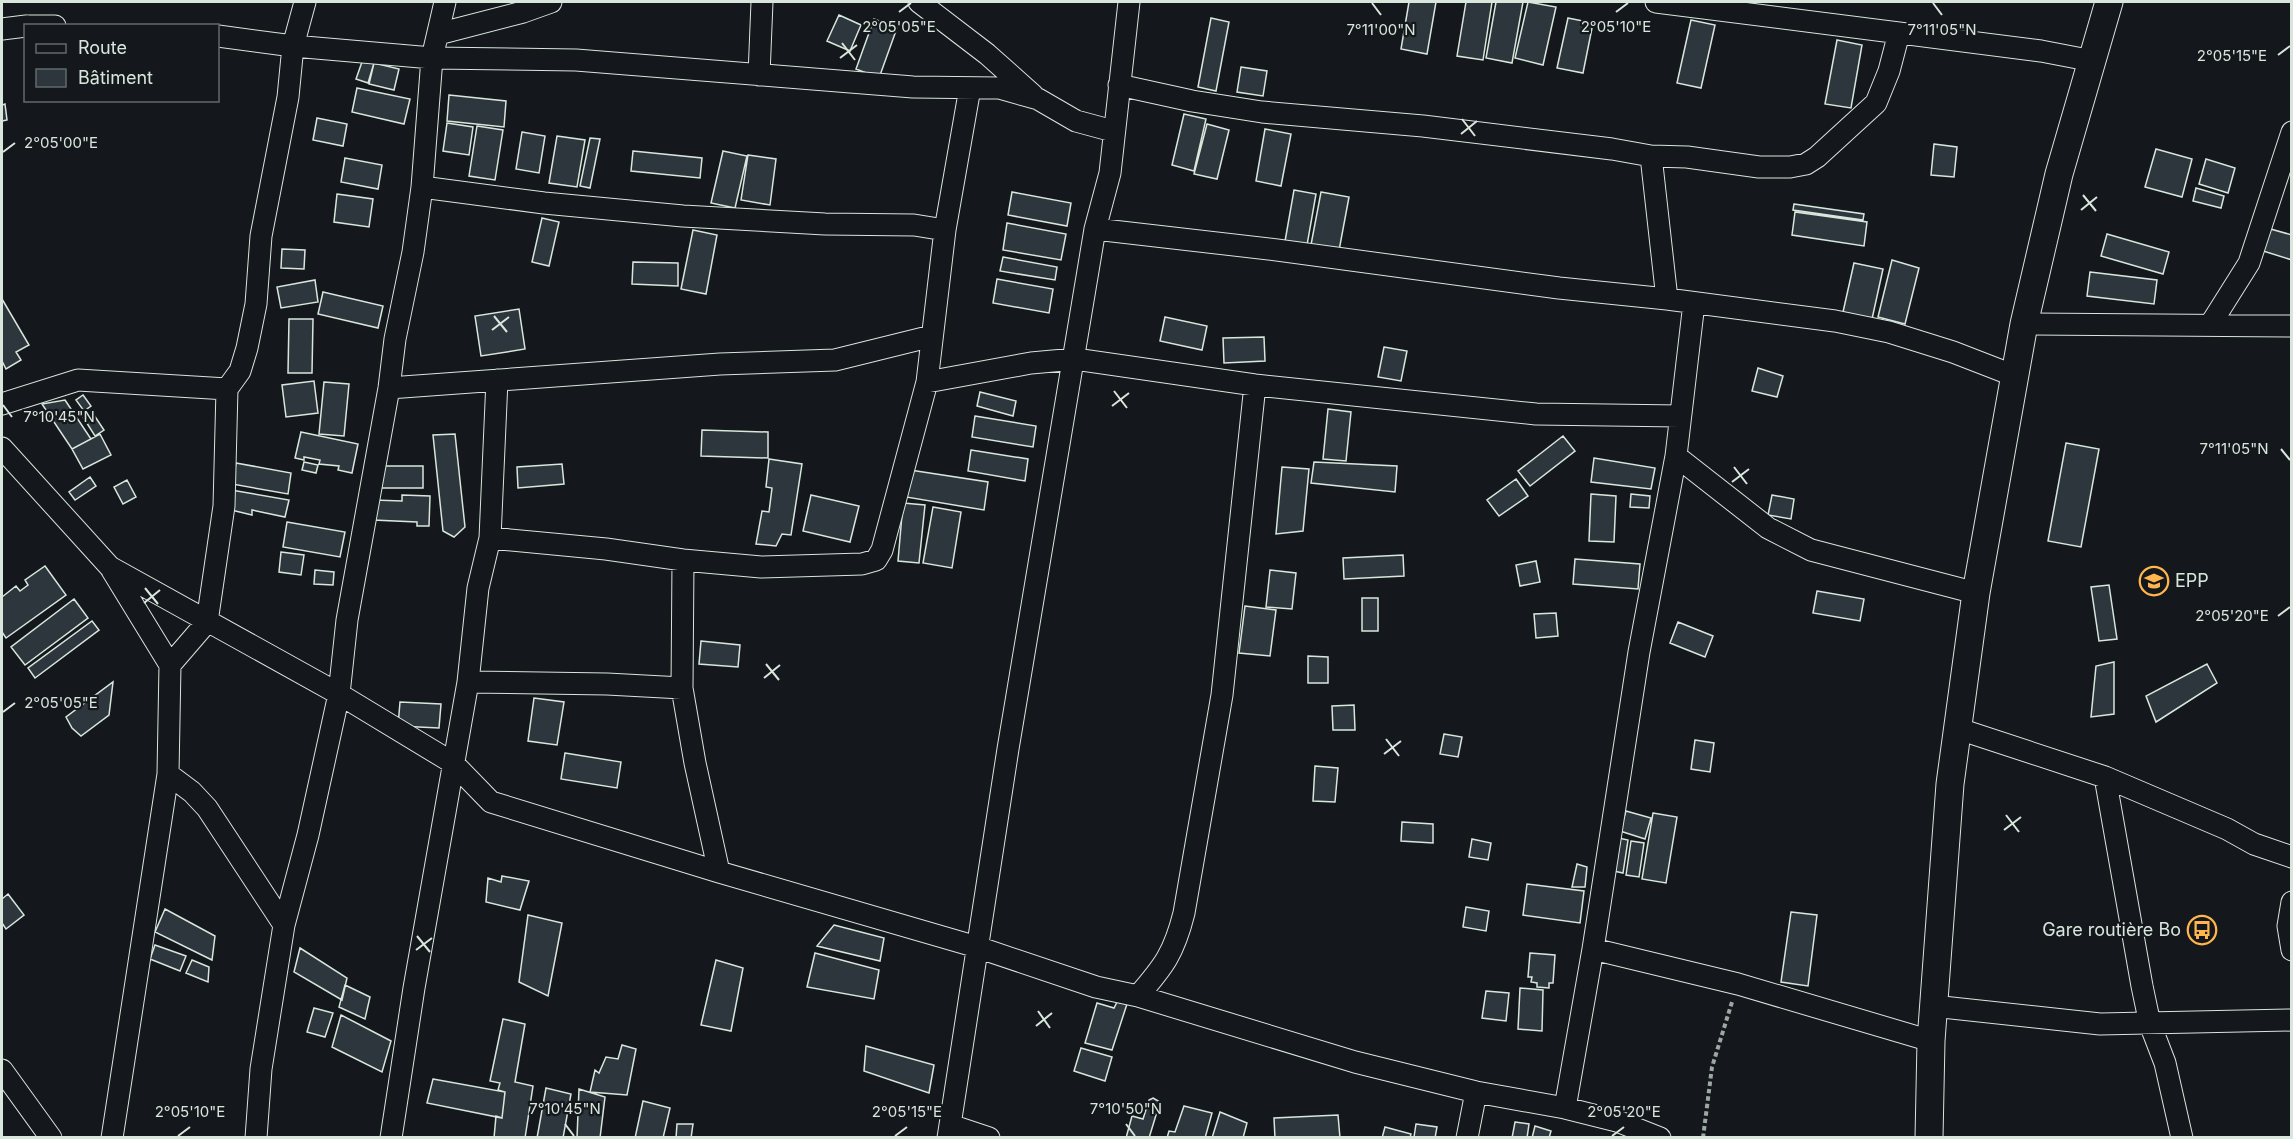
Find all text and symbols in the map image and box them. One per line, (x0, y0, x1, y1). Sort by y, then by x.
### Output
text: 2°05'05"E (862, 17, 936, 36)
text: 2°05'10"E (1581, 17, 1651, 36)
text: 7°11'00"N (1346, 20, 1416, 39)
text: 7°11'05"N (1908, 20, 1976, 39)
legend (24, 24, 219, 102)
text: Route (78, 37, 127, 58)
text: 2°05'15"E (2197, 46, 2267, 65)
text: Bâtiment (78, 67, 153, 88)
text: 2°05'00"E (24, 133, 98, 152)
text: 7°10'45"N (23, 407, 95, 426)
text: 7°11'05"N (2200, 439, 2268, 458)
school or university icon: EPP (2138, 565, 2170, 597)
place label: EPP (2175, 570, 2209, 591)
text: 2°05'20"E (2195, 606, 2269, 625)
text: 2°05'05"E (24, 693, 98, 712)
bus stop icon: Gare routière Bo (2186, 914, 2218, 946)
place label: Gare routière Bo (2042, 919, 2181, 940)
text: 7°10'45"N (529, 1099, 601, 1118)
text: 7°10'50"N (1090, 1099, 1162, 1118)
text: 2°05'10"E (155, 1102, 225, 1121)
text: 2°05'15"E (872, 1102, 942, 1121)
text: 2°05'20"E (1587, 1102, 1661, 1121)

